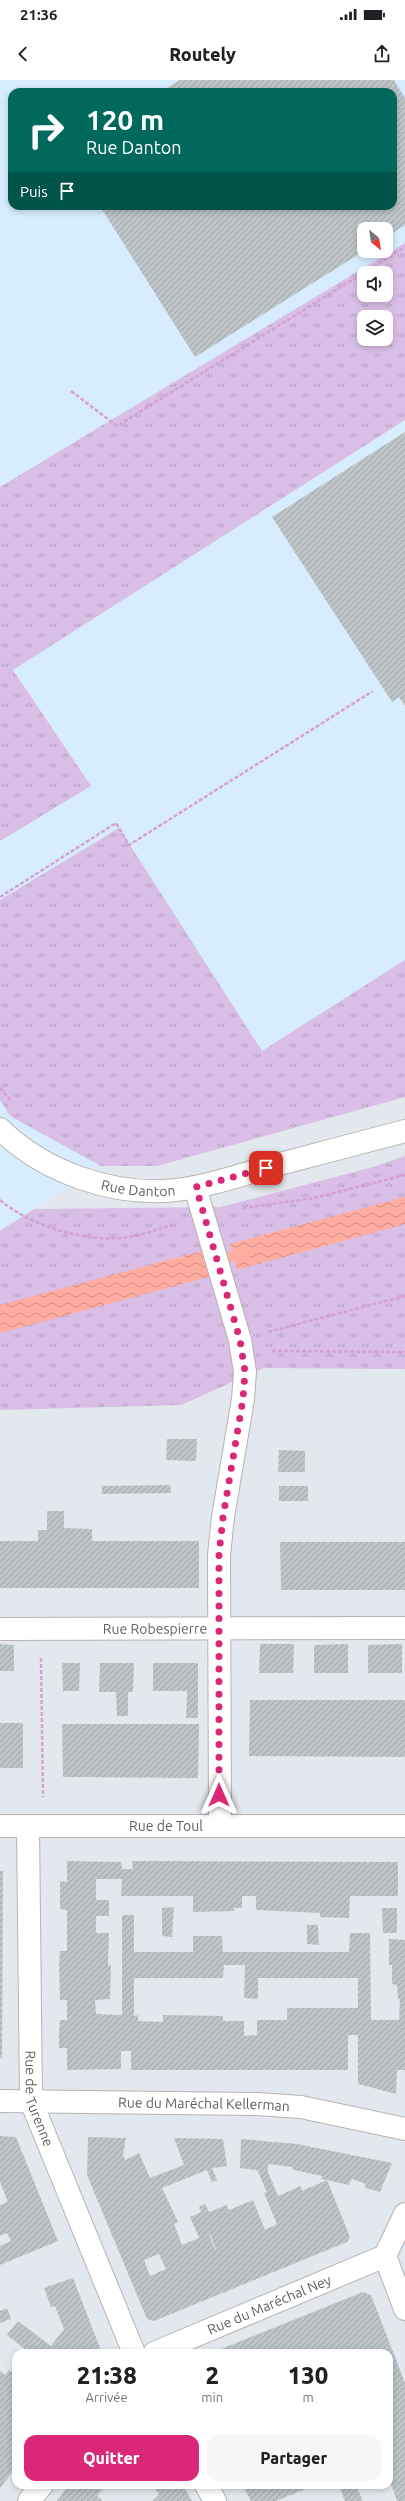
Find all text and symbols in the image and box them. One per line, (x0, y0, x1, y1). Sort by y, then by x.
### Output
text: 21:36 (20, 6, 58, 23)
icon: back (12, 43, 34, 65)
icon: share (371, 43, 393, 65)
text: Routely (169, 44, 236, 64)
icon: right (20, 104, 72, 156)
text: 120 m (86, 104, 164, 135)
text: Rue Danton (86, 137, 182, 157)
icon: arrive (56, 180, 78, 202)
text: Puis (20, 183, 48, 200)
north arrow (357, 222, 393, 258)
map controls (357, 222, 393, 346)
button: sound (357, 266, 393, 302)
button: layers (357, 310, 393, 346)
pin (249, 1151, 283, 1185)
icon: arrive (255, 1157, 277, 1179)
street label: Rue Danton (100, 1177, 176, 1199)
street label: Rue Robespierre (103, 1620, 207, 1637)
position arrow (198, 1774, 240, 1816)
street label: Rue de Toul (129, 1818, 203, 1834)
street label: Rue de Turenne (22, 2050, 57, 2149)
street label: Rue du Maréchal Kellerman (118, 2094, 290, 2114)
street label: Rue du Maréchal Ney (205, 2271, 334, 2338)
text: 21:38 (77, 2362, 137, 2389)
text: 2 (205, 2362, 219, 2389)
text: 130 (288, 2362, 328, 2389)
text: Arrivée (86, 2390, 128, 2404)
text: min (201, 2390, 223, 2404)
text: m (302, 2390, 314, 2404)
button: Quitter (24, 2435, 199, 2481)
button: Partager (207, 2435, 381, 2481)

